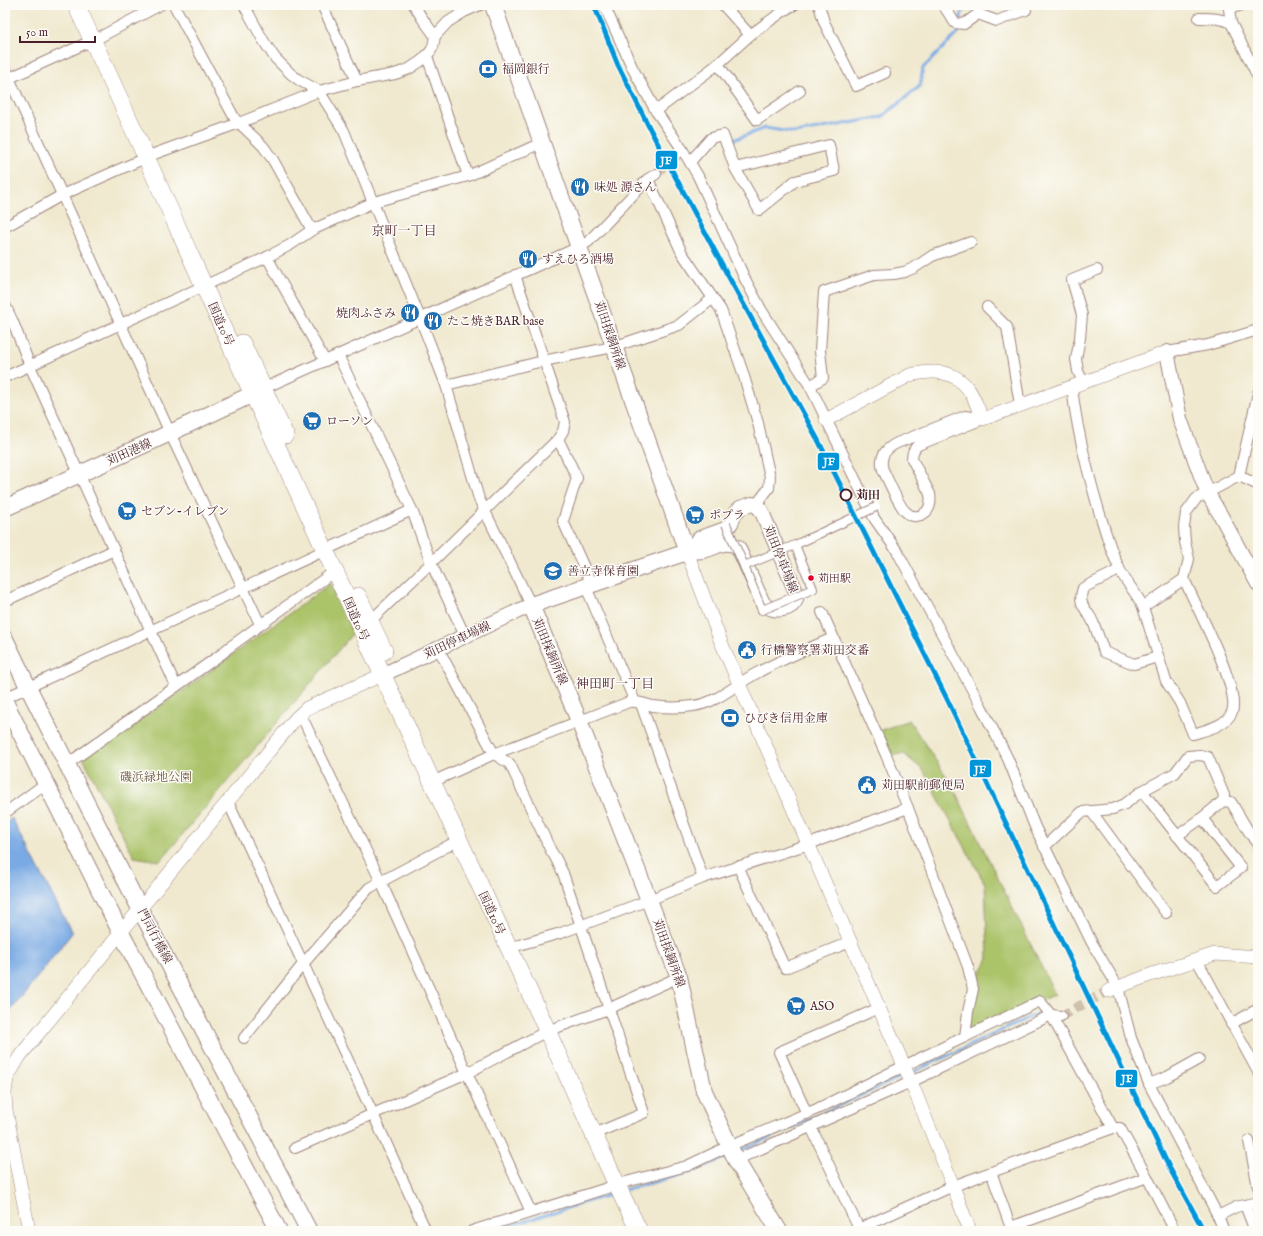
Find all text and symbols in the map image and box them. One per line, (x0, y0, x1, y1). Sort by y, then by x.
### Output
scale bar (20, 18, 95, 44)
text: 50 m (26, 25, 48, 40)
bank icon: 福岡銀行 (477, 58, 499, 80)
place label: 福岡銀行 (502, 62, 550, 77)
line badge: JF (655, 150, 678, 170)
text: JF (658, 154, 672, 168)
restaurant icon: 味処 源さん (569, 176, 591, 198)
place label: 味処 源さん (594, 180, 657, 195)
district label: 京町一丁目 (371, 223, 437, 240)
restaurant icon: すえひろ酒場 (517, 248, 539, 270)
place label: すえひろ酒場 (542, 252, 614, 267)
street label: 苅田採銅所線 (591, 299, 628, 372)
street label: 国道10号 (204, 300, 237, 348)
restaurant icon: 焼肉ふさみ (399, 302, 421, 324)
place label: 焼肉ふさみ (336, 306, 396, 321)
restaurant icon: たこ焼きBAR base (422, 310, 444, 332)
place label: たこ焼きBAR base (447, 314, 545, 329)
supermarket icon: ローソン (301, 410, 323, 432)
place label: ローソン (326, 414, 374, 429)
street label: 苅田港線 (104, 436, 154, 469)
line badge: JF (817, 452, 840, 471)
text: JF (821, 455, 835, 469)
marker: 苅田 (839, 488, 853, 502)
place label: 苅田 (856, 488, 880, 503)
supermarket icon: セブン-イレブン (116, 500, 138, 522)
place label: セブン-イレブン (141, 504, 230, 519)
supermarket icon: ポプラ (684, 504, 706, 526)
place label: ポプラ (709, 508, 745, 523)
street label: 苅田停車場線 (760, 523, 801, 595)
school or university icon: 善立寺保育園 (542, 560, 564, 582)
place label: 善立寺保育園 (567, 564, 639, 579)
place label: 苅田駅 (818, 572, 851, 586)
marker: 苅田駅 (806, 573, 816, 583)
street label: 国道10号 (339, 595, 372, 643)
street label: 苅田採銅所線 (529, 615, 571, 687)
street label: 苅田停車場線 (421, 618, 493, 662)
public building icon: 行橋警察署苅田交番 (736, 639, 758, 661)
place label: 行橋警察署苅田交番 (761, 643, 869, 658)
district label: 神田町一丁目 (576, 676, 654, 693)
bank icon: ひびき信用金庫 (719, 707, 741, 729)
place label: ひびき信用金庫 (744, 711, 828, 726)
line badge: JF (969, 759, 992, 778)
text: JF (972, 763, 986, 777)
park label: 磯浜緑地公園 (120, 770, 192, 785)
public building icon: 苅田駅前郵便局 (856, 774, 878, 796)
place label: 苅田駅前郵便局 (881, 778, 965, 793)
street label: 国道10号 (475, 889, 508, 937)
street label: 門司行橋線 (134, 906, 175, 966)
street label: 苅田採銅所線 (649, 917, 688, 990)
supermarket icon: ASO (785, 995, 807, 1017)
place label: ASO (809, 999, 834, 1014)
line badge: JF (1115, 1069, 1138, 1088)
text: JF (1119, 1072, 1133, 1086)

